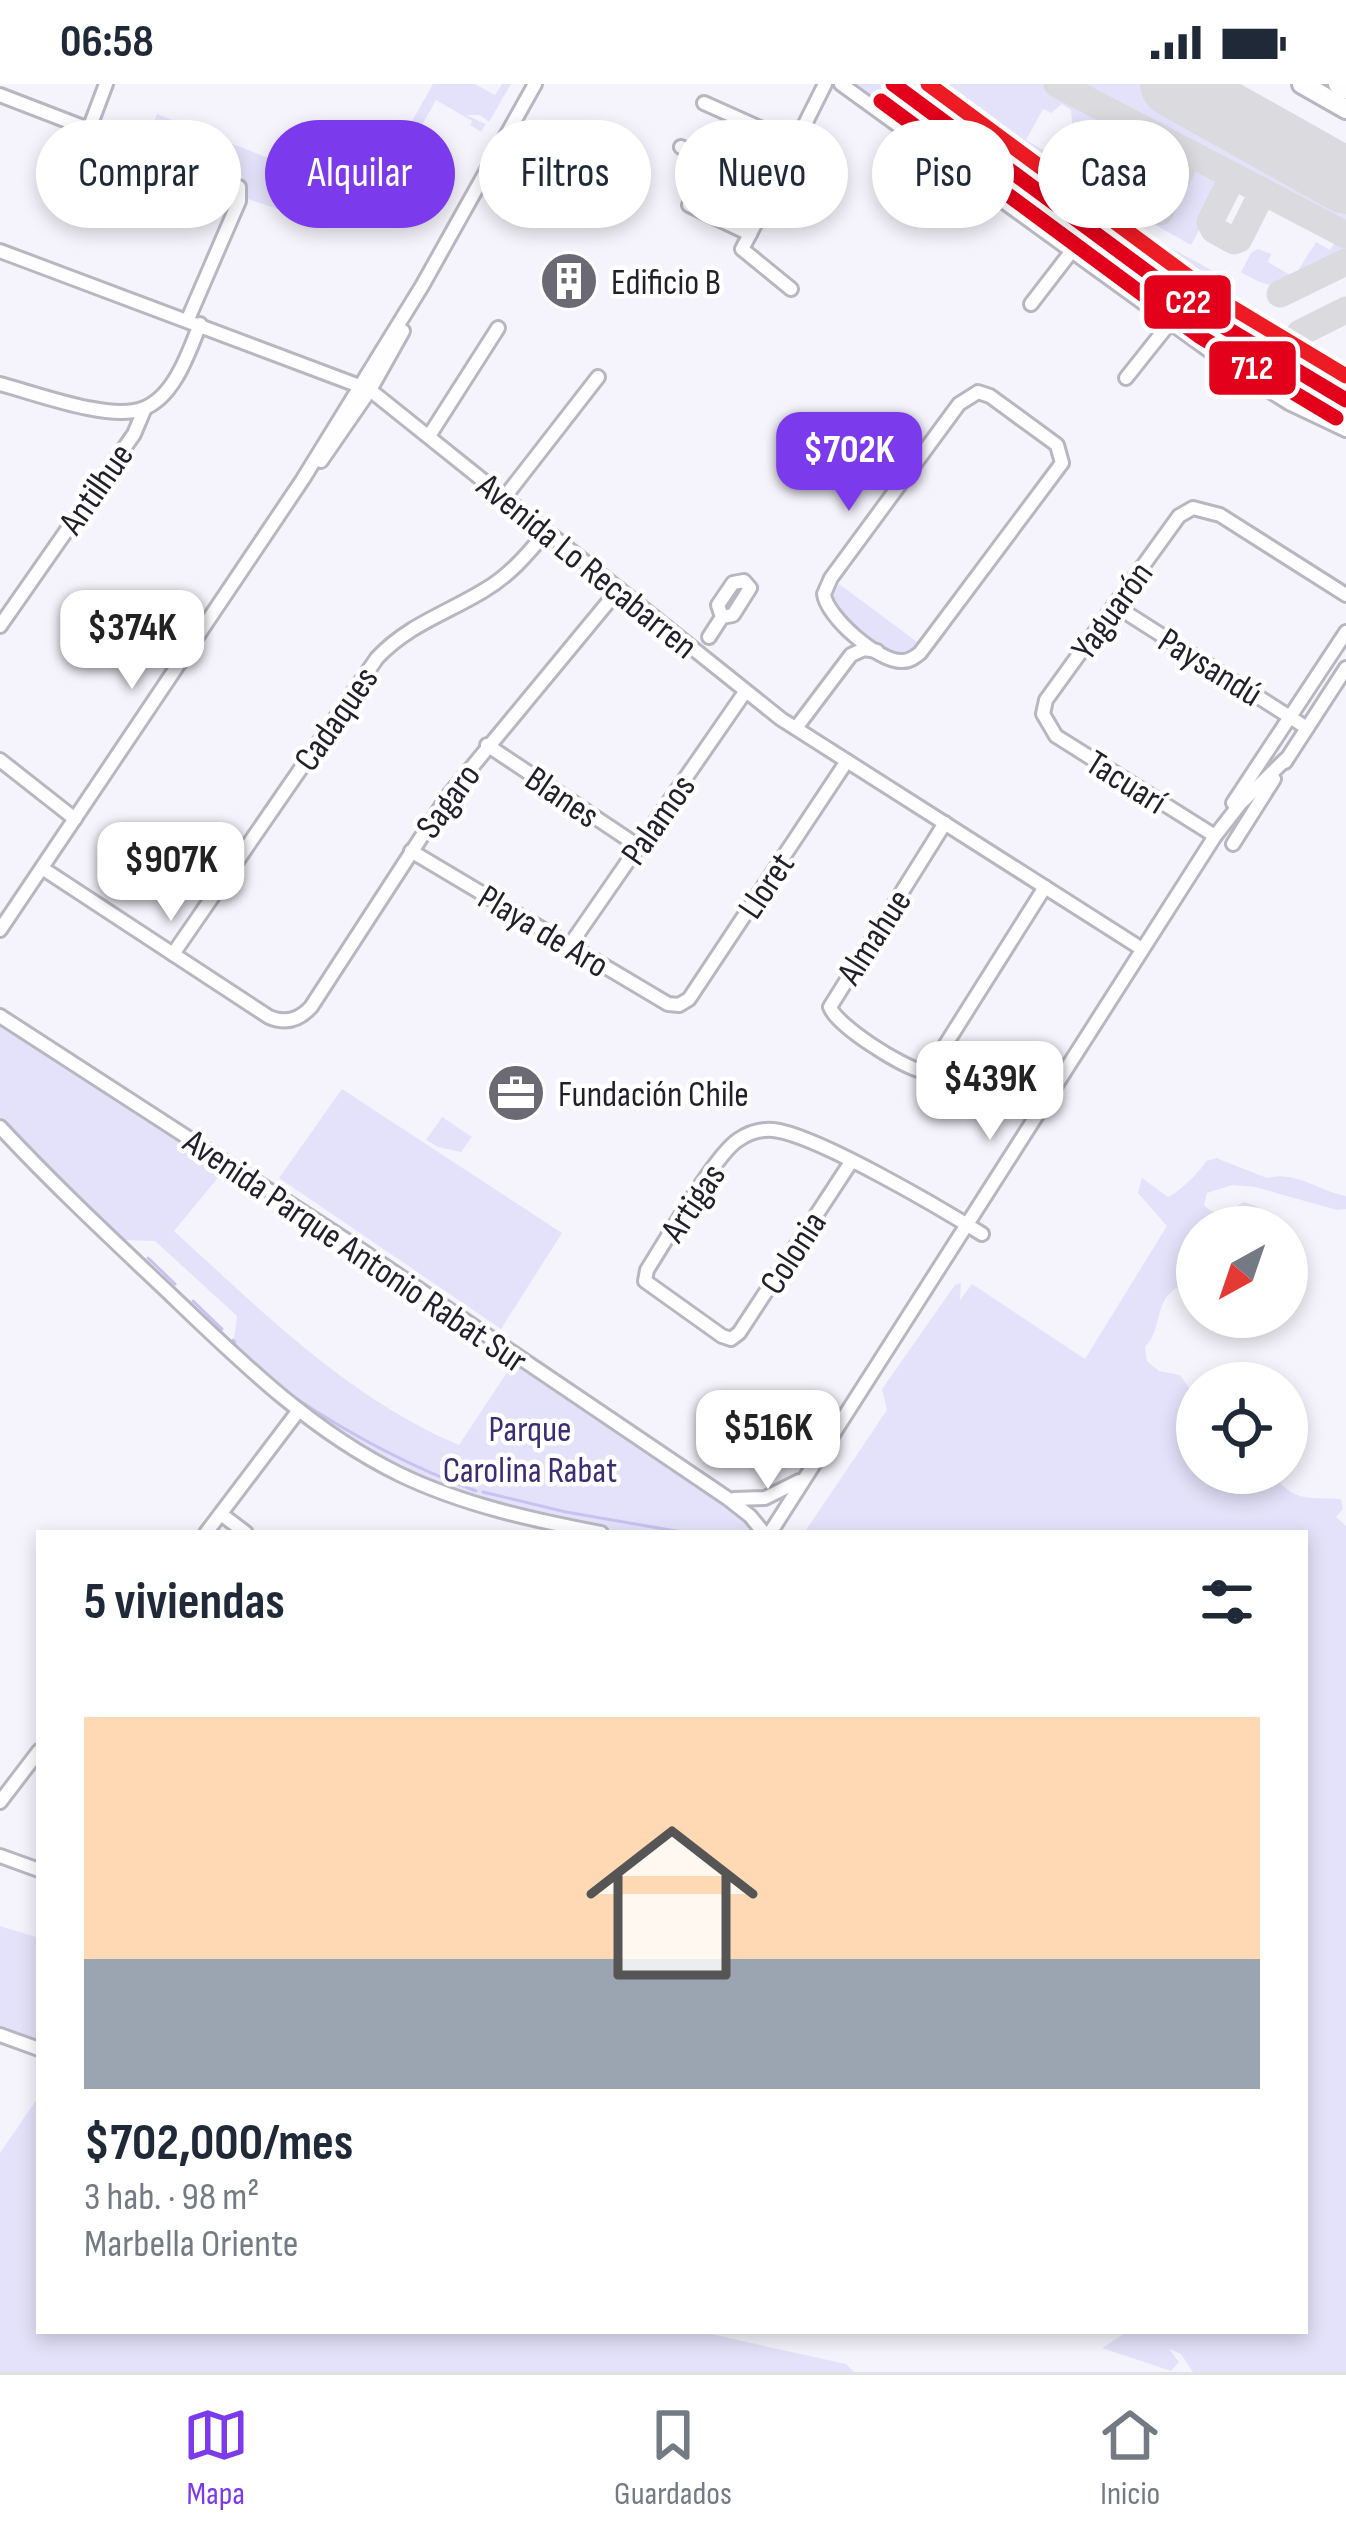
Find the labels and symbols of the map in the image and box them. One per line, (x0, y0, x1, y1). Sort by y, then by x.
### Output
building icon: Edificio B (538, 250, 600, 312)
place label: Edificio B (611, 262, 721, 305)
line badge: C22 (1142, 273, 1233, 331)
text: C22 (1165, 283, 1211, 323)
line badge: 712 (1207, 339, 1298, 397)
text: 712 (1231, 349, 1273, 389)
pin: $702K (765, 412, 933, 514)
street label: Antilhue (50, 436, 144, 544)
street label: Avenida Lo Recabarren (467, 464, 705, 669)
street label: Yaguarón (1063, 554, 1163, 669)
pin: $374K (48, 590, 216, 692)
street label: Paysandú (1150, 620, 1270, 717)
street label: Cadaques (286, 659, 388, 780)
street label: Tacuarí (1078, 742, 1174, 824)
street label: Sagaro (408, 756, 490, 847)
street label: Blanes (517, 758, 607, 838)
street label: Palamos (613, 767, 705, 874)
pin: $907K (87, 822, 255, 924)
street label: Lloret (730, 845, 804, 927)
street label: Playa de Aro (470, 877, 616, 988)
street label: Almahue (828, 882, 922, 994)
pin: $439K (906, 1041, 1074, 1143)
office icon: Fundación Chile (485, 1062, 547, 1124)
place label: Fundación Chile (558, 1074, 749, 1117)
street label: Avenida Parque Antonio Rabat Sur (174, 1121, 534, 1383)
street label: Artigas (652, 1156, 736, 1252)
street label: Colonia (752, 1204, 837, 1303)
north arrow (1176, 1206, 1308, 1338)
pin: $516K (684, 1390, 852, 1492)
park label: Parque Carolina Rabat (443, 1409, 617, 1493)

